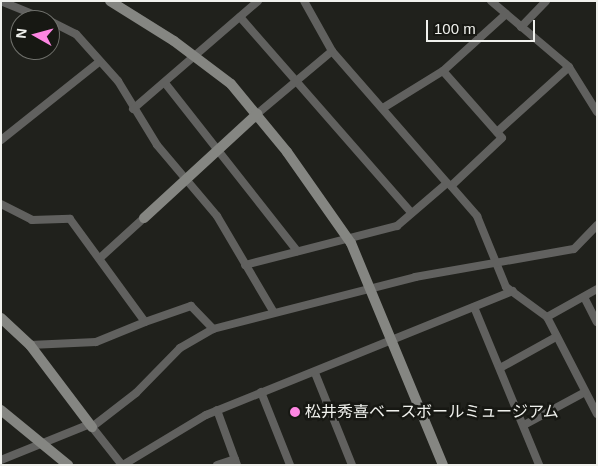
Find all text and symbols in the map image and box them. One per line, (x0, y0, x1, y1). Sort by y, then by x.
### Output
north arrow (10, 10, 60, 60)
scale bar (428, 10, 537, 42)
text: 100 m (434, 20, 476, 37)
text: N (13, 27, 30, 39)
place label: 松井秀喜ベースボールミュージアム (305, 402, 561, 422)
marker: 松井秀喜ベースボールミュージアム (289, 406, 301, 418)

